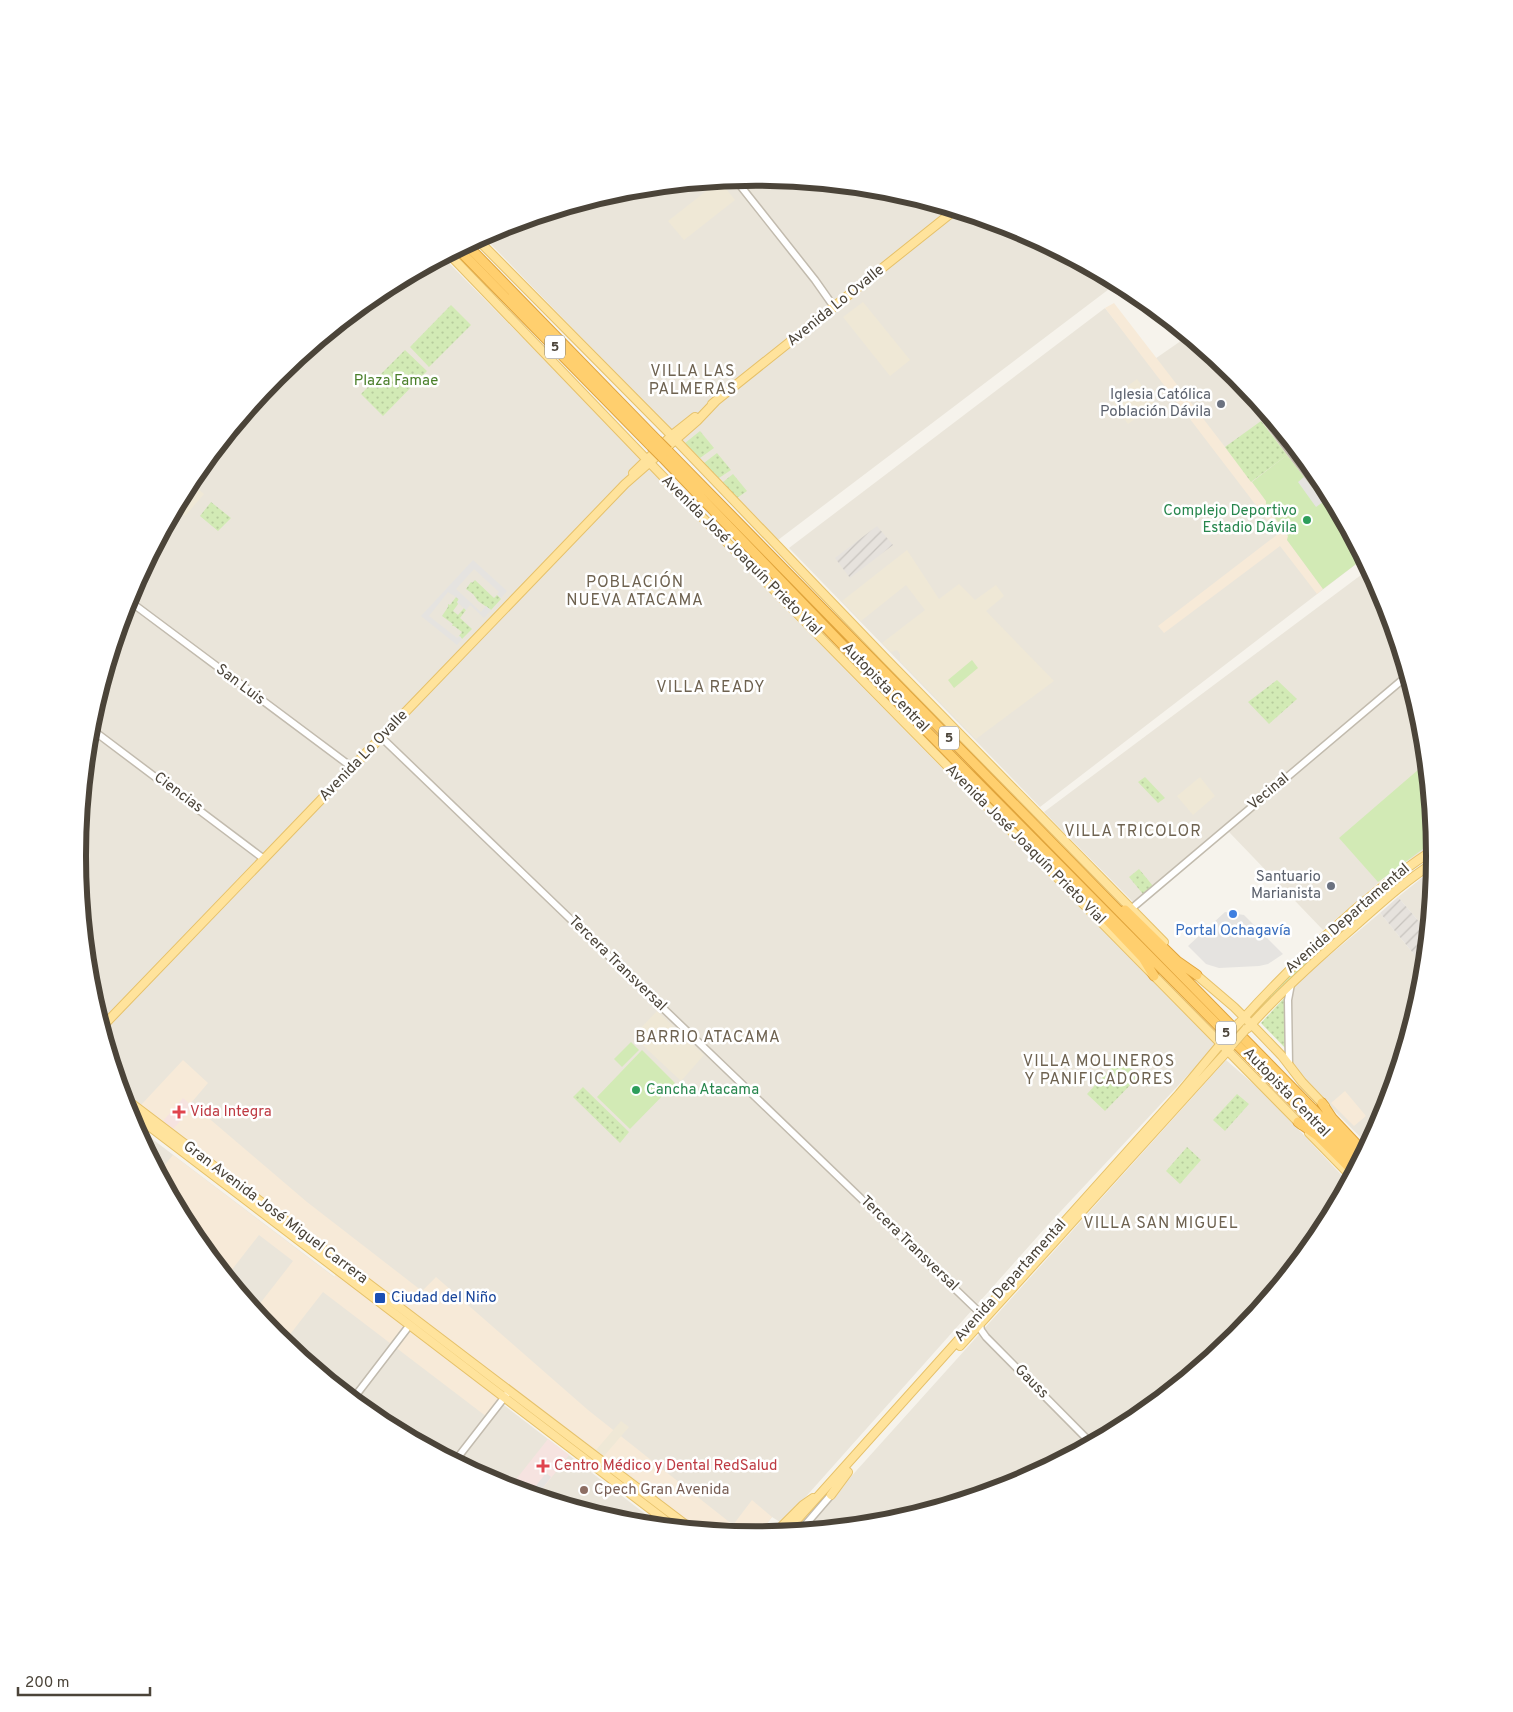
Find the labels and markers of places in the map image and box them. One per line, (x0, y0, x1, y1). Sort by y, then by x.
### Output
place label: Iglesia Católica Población Dávila (1100, 386, 1211, 422)
marker: Iglesia Católica Población Dávila (1215, 398, 1227, 410)
place label: Complejo Deportivo Estadio Dávila (1163, 502, 1297, 538)
marker: Complejo Deportivo Estadio Dávila (1301, 514, 1313, 526)
place label: Santuario Marianista (1251, 868, 1321, 904)
marker: Santuario Marianista (1325, 880, 1337, 892)
marker: Portal Ochagavía (1227, 908, 1239, 920)
place label: Portal Ochagavía (1175, 922, 1291, 941)
place label: Cancha Atacama (646, 1081, 759, 1100)
marker: Cancha Atacama (630, 1084, 642, 1096)
place label: Vida Integra (190, 1103, 272, 1122)
marker: Vida Integra (172, 1105, 186, 1119)
place label: Ciudad del Niño (391, 1289, 497, 1308)
marker: Ciudad del Niño (373, 1291, 387, 1305)
place label: Centro Médico y Dental RedSalud (554, 1457, 777, 1476)
marker: Centro Médico y Dental RedSalud (536, 1459, 550, 1473)
place label: Cpech Gran Avenida (594, 1481, 729, 1500)
marker: Cpech Gran Avenida (578, 1484, 590, 1496)

